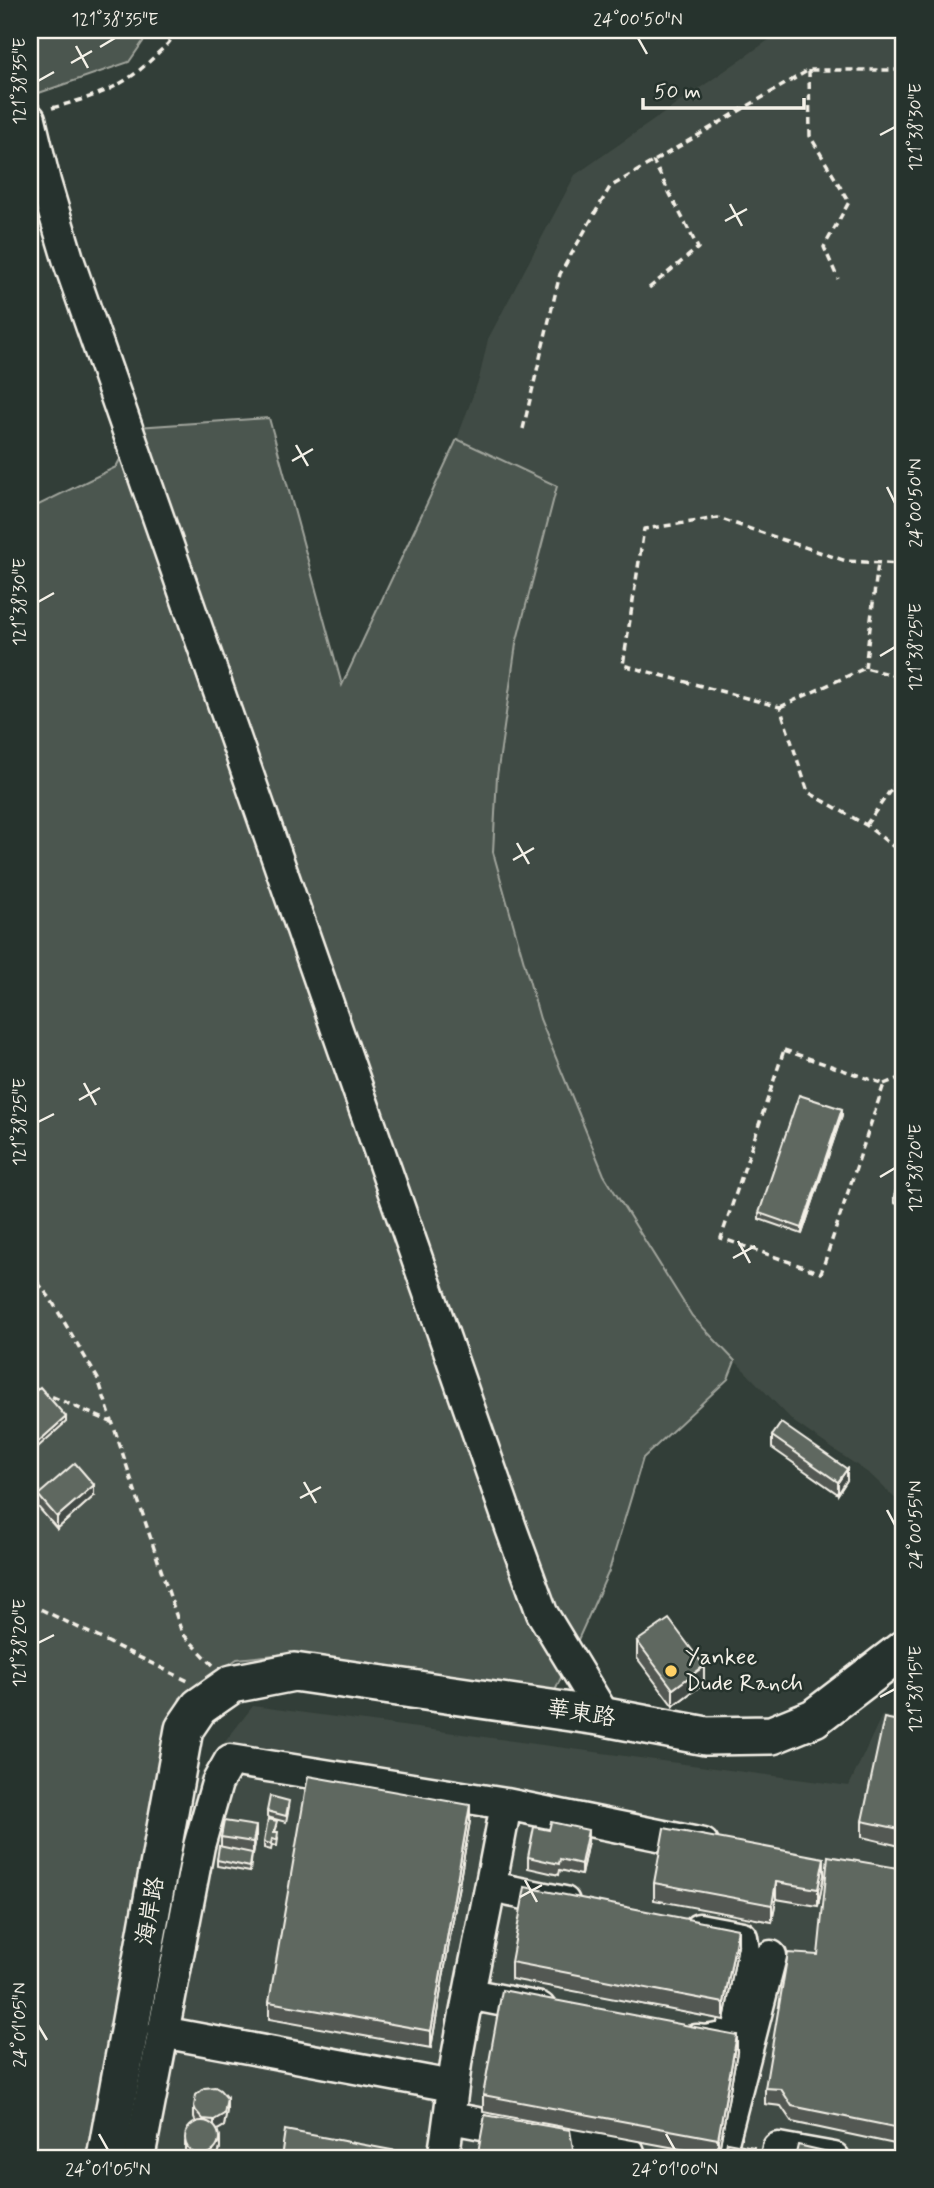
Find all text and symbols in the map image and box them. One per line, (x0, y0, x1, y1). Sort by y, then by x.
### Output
text: 121°38'35"E (71, 8, 159, 32)
text: 24°00'50"N (593, 8, 683, 32)
text: 121°38'35"E (8, 37, 32, 125)
scale bar (643, 66, 804, 110)
text: 50 m (654, 78, 701, 106)
text: 121°38'30"E (904, 83, 928, 171)
text: 24°00'50"N (904, 458, 928, 548)
text: 121°38'30"E (8, 558, 32, 646)
text: 121°38'25"E (904, 603, 928, 691)
text: 121°38'25"E (8, 1078, 32, 1166)
text: 121°38'20"E (904, 1124, 928, 1212)
text: 24°00'55"N (904, 1481, 928, 1569)
text: 121°38'20"E (8, 1599, 32, 1687)
place label: Yankee Dude Ranch (685, 1643, 803, 1699)
text: 121°38'15"E (904, 1645, 928, 1733)
marker: Yankee Dude Ranch (663, 1663, 679, 1679)
street label: 華東路 (545, 1694, 617, 1734)
street label: 海岸路 (130, 1874, 172, 1948)
text: 24°01'05"N (8, 1982, 32, 2068)
text: 24°01'05"N (65, 2158, 151, 2182)
text: 24°01'00"N (632, 2158, 718, 2182)

